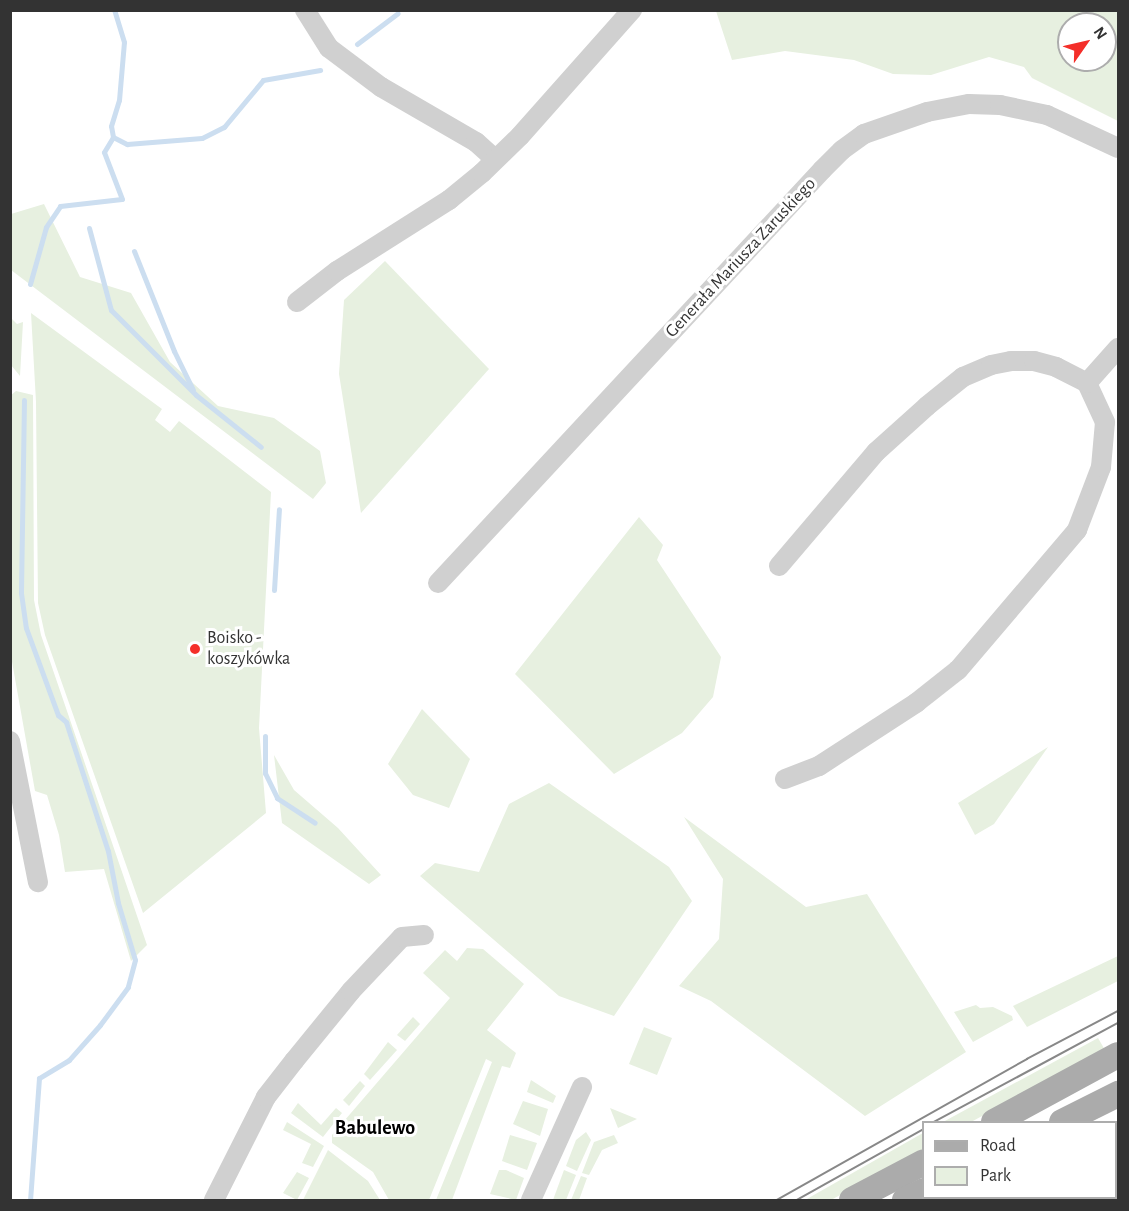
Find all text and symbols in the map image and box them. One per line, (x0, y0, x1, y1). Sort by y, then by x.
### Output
north arrow (1057, 12, 1117, 72)
text: N (1091, 24, 1110, 42)
street label: Generała Mariusza Zaruskiego (661, 174, 821, 342)
place label: Boisko - koszykówka (207, 628, 290, 670)
marker: Boisko - koszykówka (188, 642, 202, 656)
district label: Babulewo (335, 1116, 415, 1140)
legend (922, 1121, 1117, 1199)
text: Road (980, 1137, 1016, 1155)
text: Park (980, 1167, 1011, 1185)

